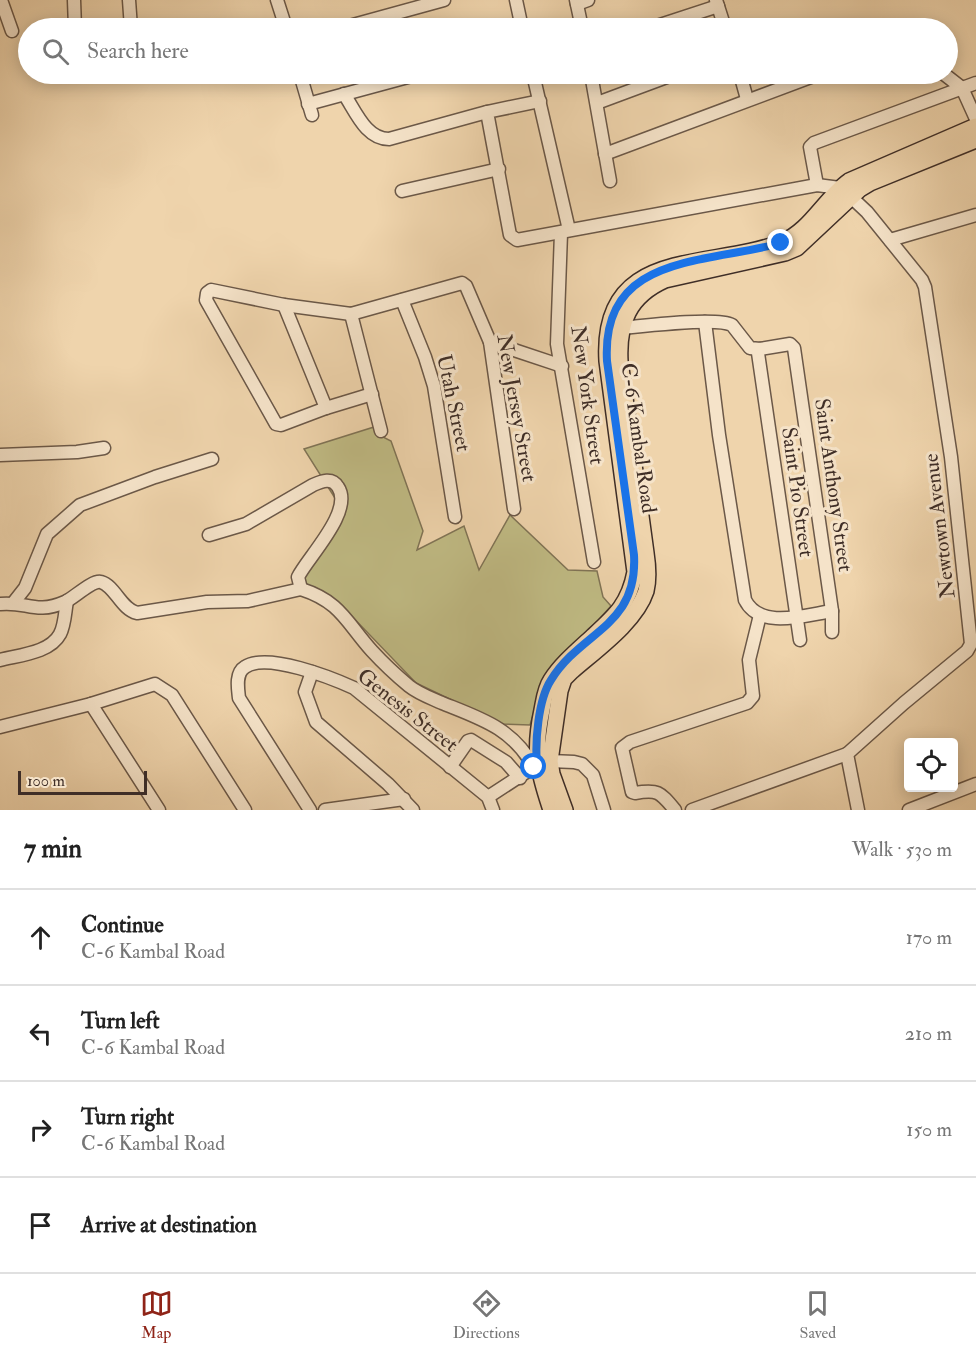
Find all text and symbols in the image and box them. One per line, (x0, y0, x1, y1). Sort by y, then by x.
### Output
search box (18, 18, 958, 84)
icon: search (39, 35, 72, 68)
text: Search here (87, 37, 189, 65)
route end (767, 229, 793, 255)
street label: New York Street (564, 324, 611, 466)
street label: New Jersey Street (490, 332, 543, 484)
street label: Utah Street (430, 352, 477, 454)
street label: C-6 Kambal Road (615, 361, 663, 516)
street label: Saint Anthony Street (808, 397, 859, 574)
street label: Saint Pio Street (775, 425, 820, 559)
street label: Newtown Avenue (917, 452, 962, 600)
street label: Genesis Street (352, 662, 464, 758)
map controls (904, 738, 958, 792)
button: locate (904, 738, 958, 792)
route start (520, 753, 546, 779)
scale bar (18, 768, 147, 796)
text: 100 m (27, 771, 65, 791)
text: 7 min (24, 833, 82, 865)
text: Walk · 530 m (852, 837, 952, 862)
text: Continue (81, 911, 164, 939)
icon: ahead (24, 921, 57, 954)
text: 170 m (906, 925, 952, 950)
text: C-6 Kambal Road (81, 939, 225, 964)
text: Turn left (81, 1007, 160, 1035)
icon: left (24, 1017, 57, 1050)
text: 210 m (905, 1021, 952, 1046)
text: C-6 Kambal Road (81, 1035, 225, 1060)
text: Turn right (81, 1103, 174, 1131)
icon: right (24, 1113, 57, 1146)
text: 150 m (906, 1117, 952, 1142)
text: C-6 Kambal Road (81, 1131, 225, 1156)
icon: arrive (24, 1209, 57, 1242)
text: Arrive at destination (81, 1211, 257, 1239)
tab: Map (140, 1287, 173, 1343)
tab: Directions (453, 1287, 520, 1343)
tab: Saved (800, 1287, 836, 1343)

